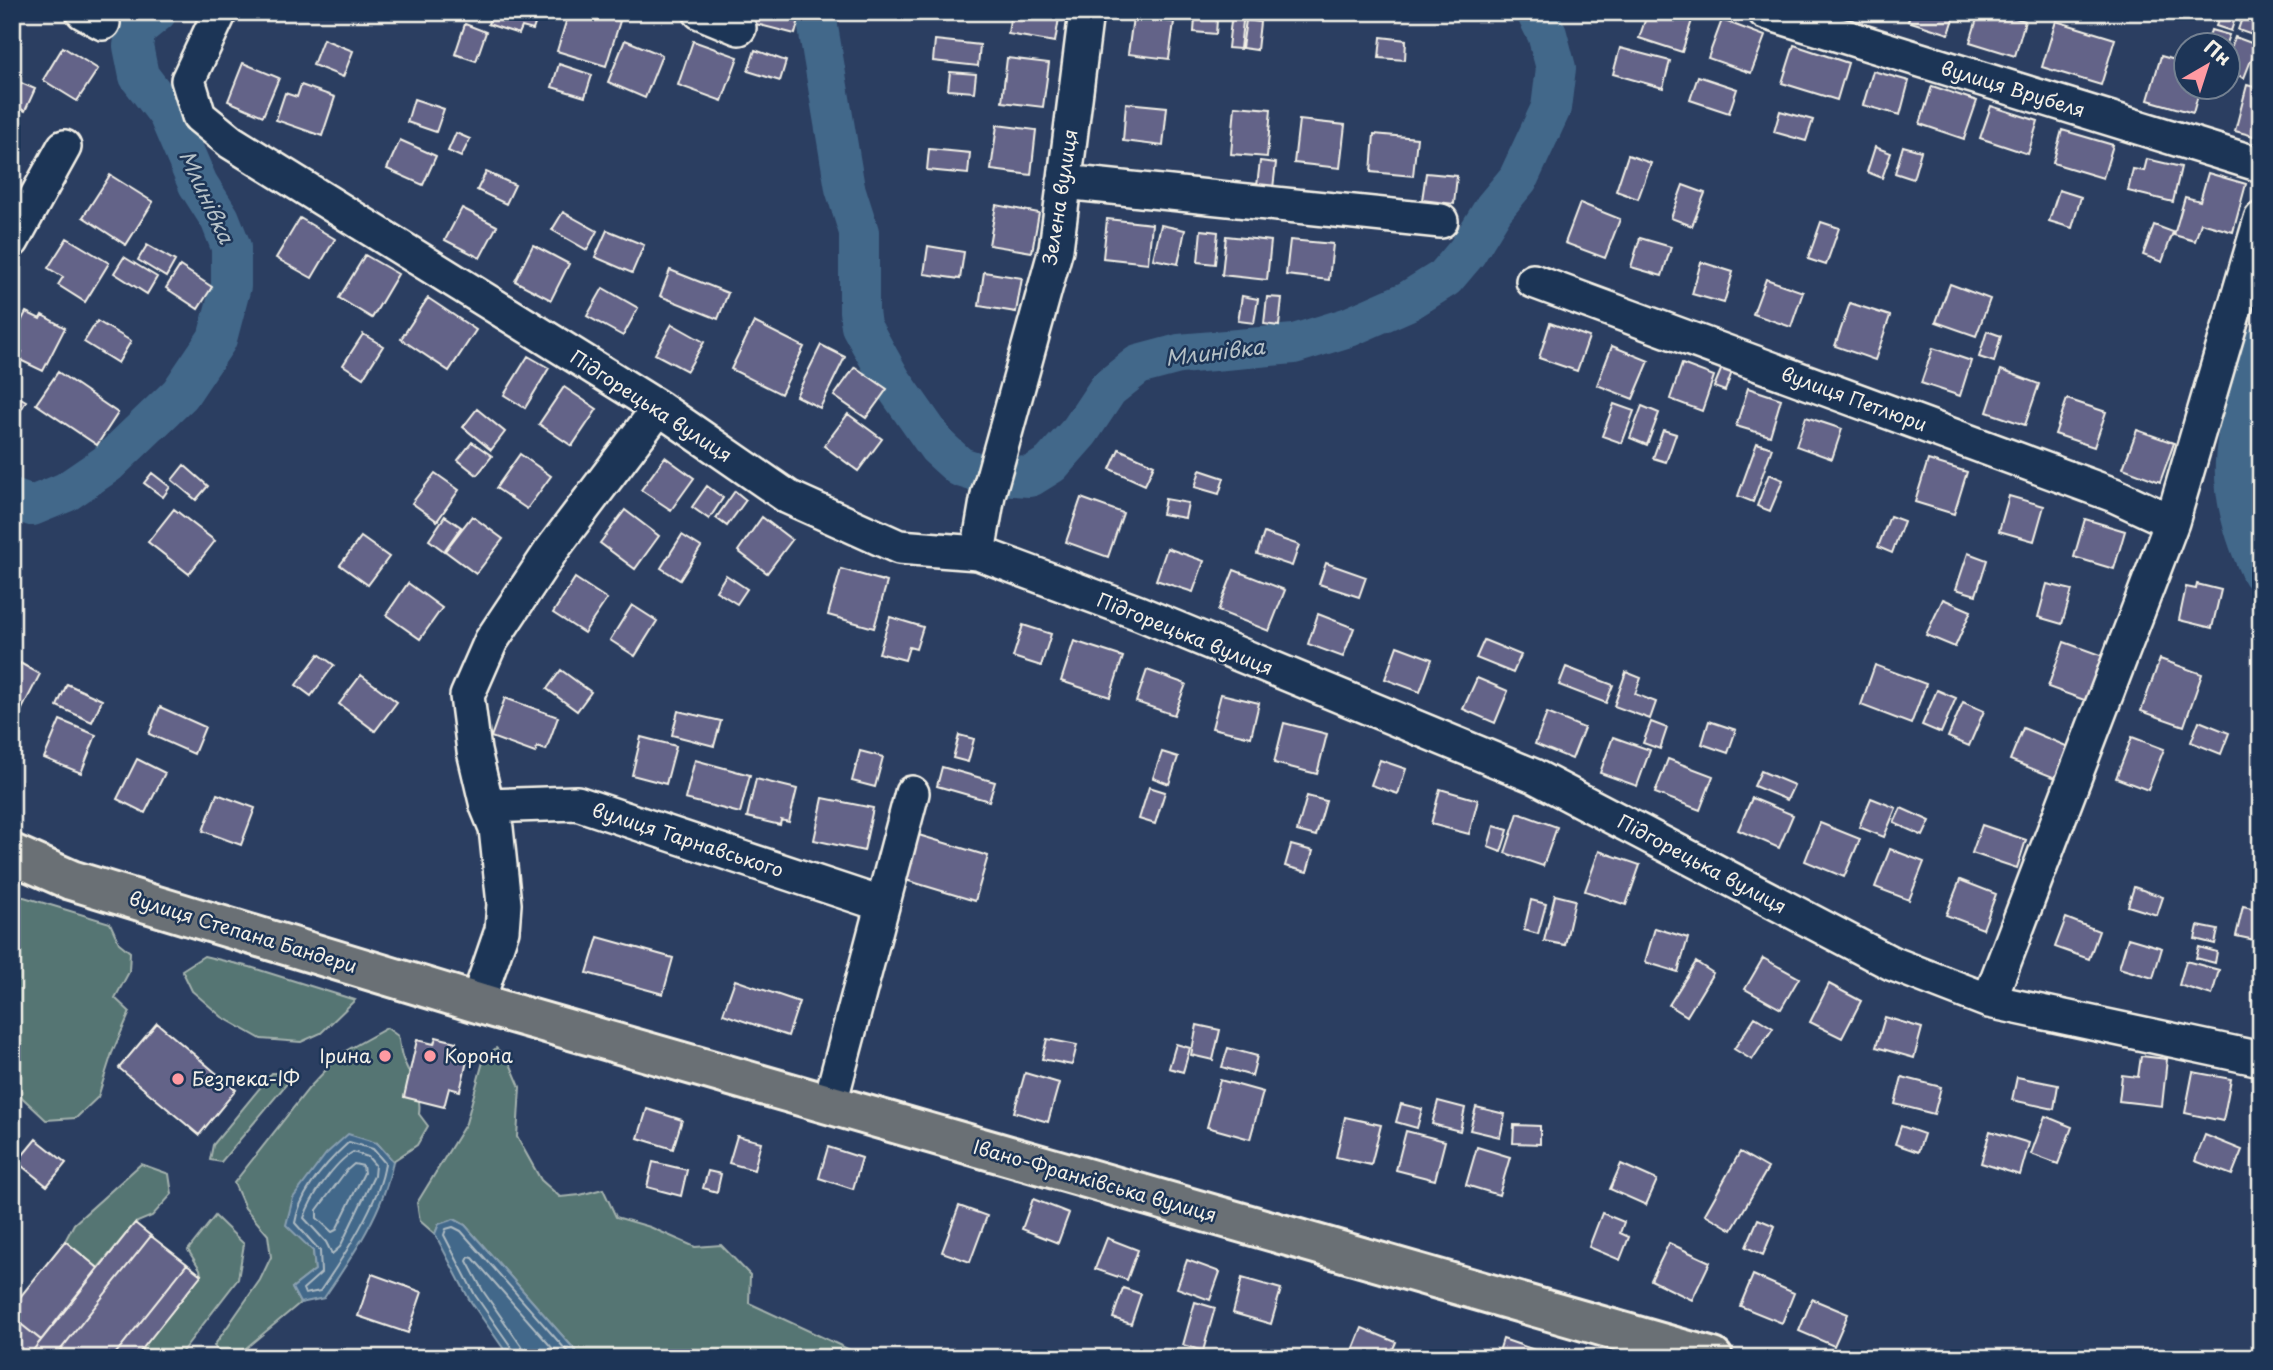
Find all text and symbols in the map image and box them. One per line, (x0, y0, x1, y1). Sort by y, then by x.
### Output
north arrow (2172, 32, 2242, 102)
text: Пн (2199, 32, 2238, 72)
street label: вулиця Врубеля (1938, 53, 2089, 123)
street label: Зелена вулиця (1034, 127, 1084, 267)
water label: Млинівка (172, 144, 244, 249)
water label: Млинівка (1163, 329, 1267, 373)
street label: Підгорецька вулиця (565, 342, 738, 468)
street label: вулиця Петлюри (1778, 359, 1931, 437)
street label: Підгорецька вулиця (1093, 585, 1278, 681)
street label: вулиця Тарнавського (589, 795, 788, 883)
street label: Підгорецька вулиця (1613, 807, 1792, 920)
street label: вулиця Степана Бандери (126, 883, 361, 979)
place label: Ірина (319, 1041, 371, 1069)
place label: Корона (444, 1041, 513, 1069)
marker: Ірина (377, 1048, 393, 1064)
marker: Корона (422, 1048, 438, 1064)
place label: Безпека-ІФ (192, 1064, 300, 1092)
marker: Безпека-ІФ (170, 1071, 186, 1087)
street label: Івано-Франківська вулиця (970, 1132, 1220, 1228)

